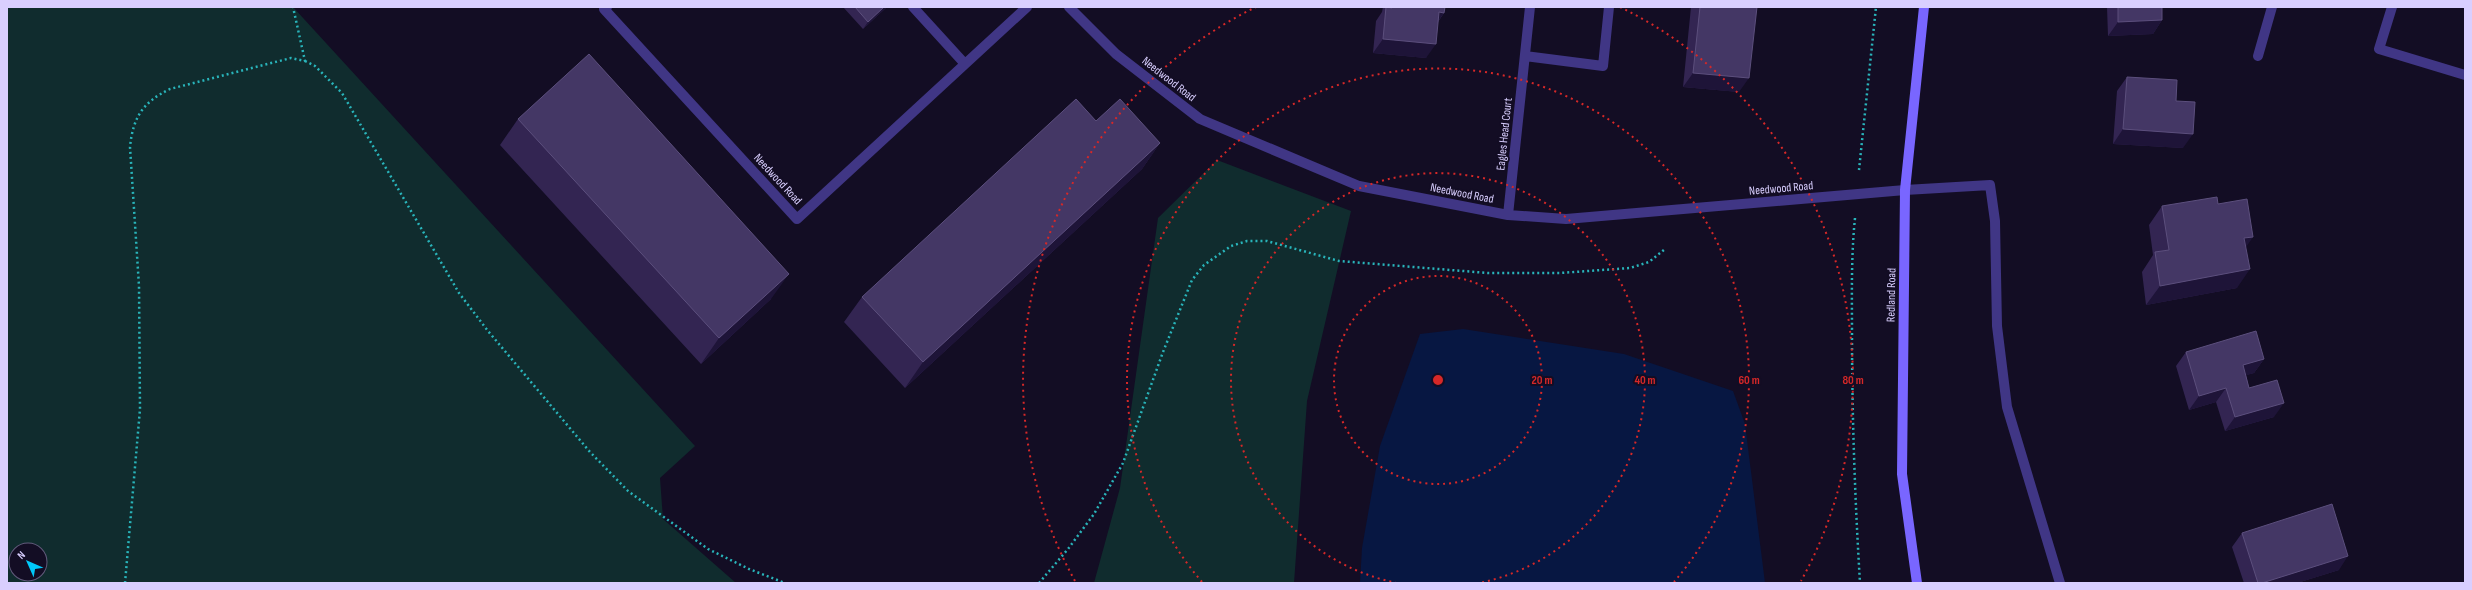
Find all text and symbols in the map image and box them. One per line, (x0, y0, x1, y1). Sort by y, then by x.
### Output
street label: Needwood Road (1139, 54, 1199, 105)
street label: Eagles Head Court (1493, 97, 1516, 171)
street label: Needwood Road (750, 151, 805, 208)
street label: Needwood Road (1748, 178, 1814, 199)
street label: Needwood Road (1429, 180, 1495, 207)
street label: Redland Road (1884, 268, 1899, 322)
centre of rings (1431, 373, 1445, 387)
text: 20 m (1532, 373, 1552, 388)
text: 40 m (1634, 373, 1656, 388)
text: 60 m (1738, 373, 1760, 388)
text: 80 m (1842, 373, 1864, 388)
north arrow (8, 542, 48, 582)
text: N (15, 549, 28, 562)

